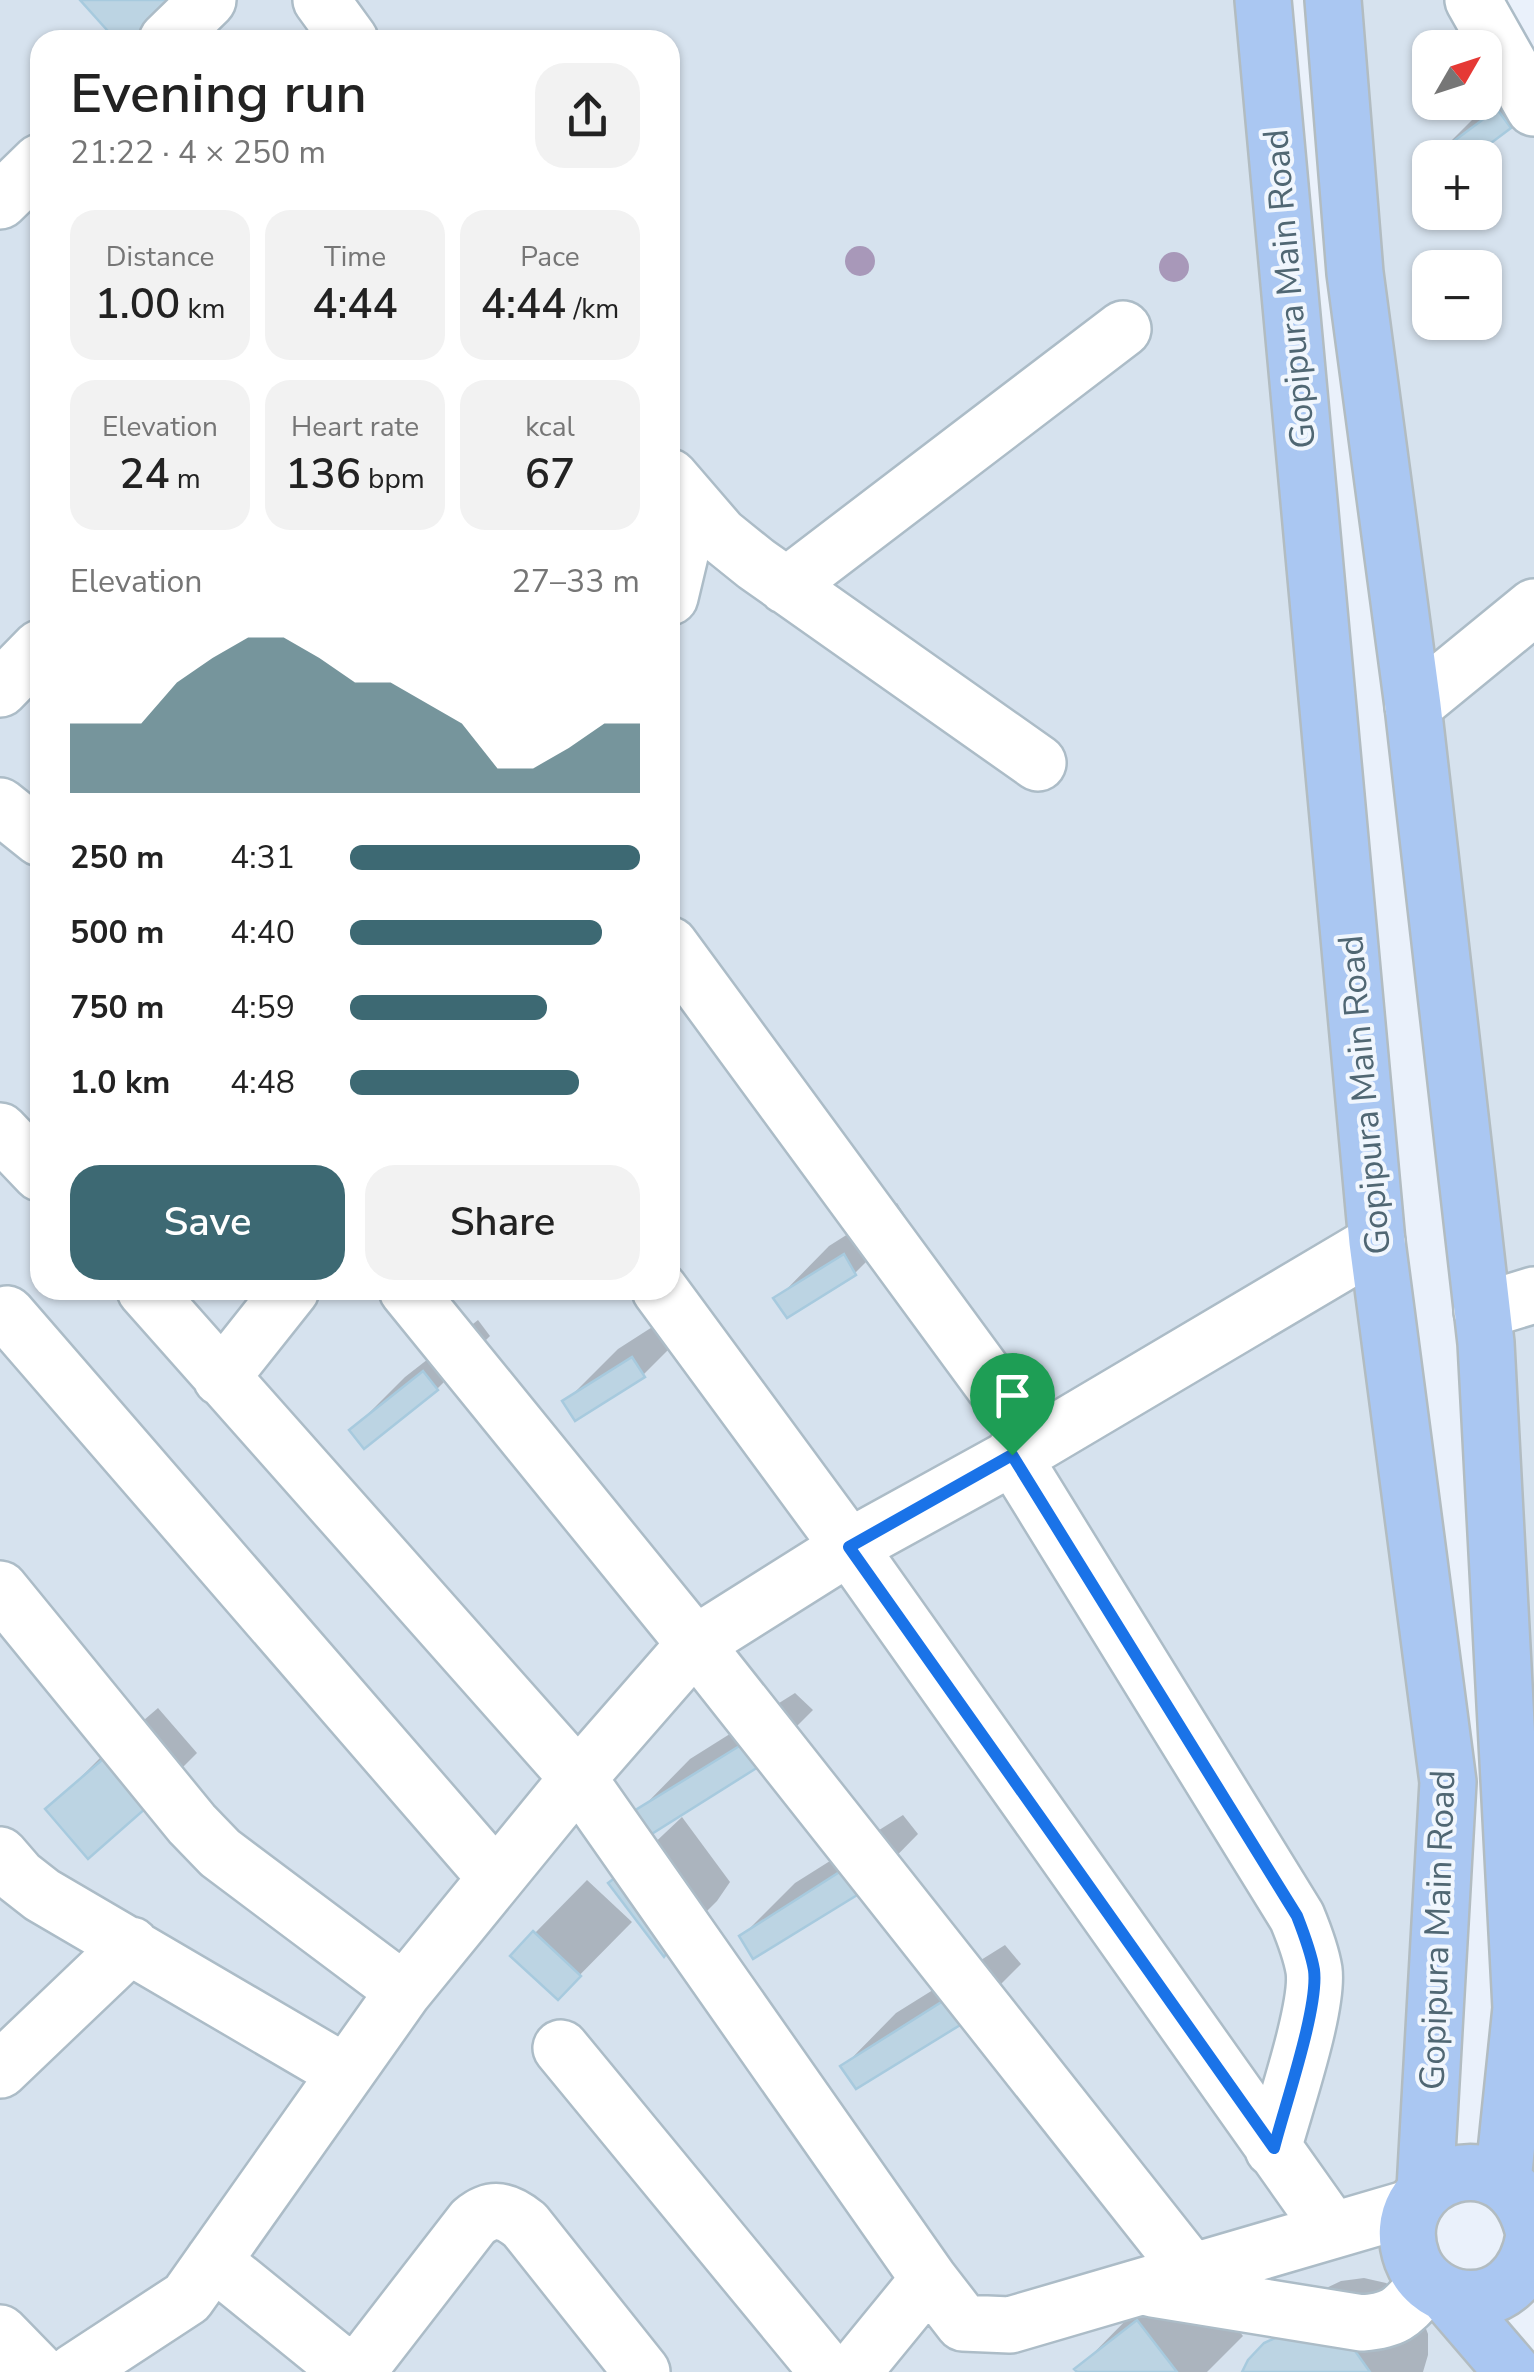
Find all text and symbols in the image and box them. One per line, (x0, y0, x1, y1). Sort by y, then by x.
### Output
north arrow (1412, 30, 1502, 120)
map controls (1412, 30, 1502, 340)
text: Evening run (70, 56, 367, 131)
button: share (535, 63, 640, 168)
street label: Gopipura Main Road (1252, 127, 1327, 451)
text: 21:22 · 4 × 250 m (70, 131, 326, 174)
button: + (1412, 140, 1502, 230)
text: Distance (106, 238, 214, 276)
text: Time (324, 238, 386, 276)
text: Pace (520, 238, 580, 276)
button: − (1412, 250, 1502, 340)
text: 1.00 (95, 276, 180, 333)
text: 4:44 (312, 276, 398, 333)
text: 4:44 (481, 276, 566, 333)
text: km (180, 290, 225, 328)
text: /km (566, 290, 619, 328)
text: Elevation (102, 408, 218, 446)
text: Heart rate (291, 408, 419, 446)
text: kcal (525, 408, 575, 446)
text: 24 (119, 446, 170, 503)
text: 136 (285, 446, 361, 503)
text: 67 (525, 446, 575, 503)
text: m (170, 460, 201, 498)
text: bpm (361, 460, 425, 498)
text: Elevation (70, 560, 203, 603)
text: 27–33 m (512, 560, 640, 603)
text: 250 m (70, 836, 164, 879)
text: 4:31 (230, 836, 295, 879)
text: 500 m (70, 911, 164, 954)
text: 4:40 (230, 911, 295, 954)
street label: Gopipura Main Road (1327, 933, 1402, 1257)
text: 750 m (70, 986, 164, 1029)
text: 4:59 (230, 986, 295, 1029)
text: 1.0 km (70, 1061, 170, 1104)
text: 4:48 (230, 1061, 295, 1104)
button: Save (70, 1165, 345, 1280)
button: Share (365, 1165, 640, 1280)
pin (970, 1353, 1055, 1456)
icon: arrive (985, 1368, 1040, 1423)
street label: Gopipura Main Road (1408, 1769, 1467, 2091)

